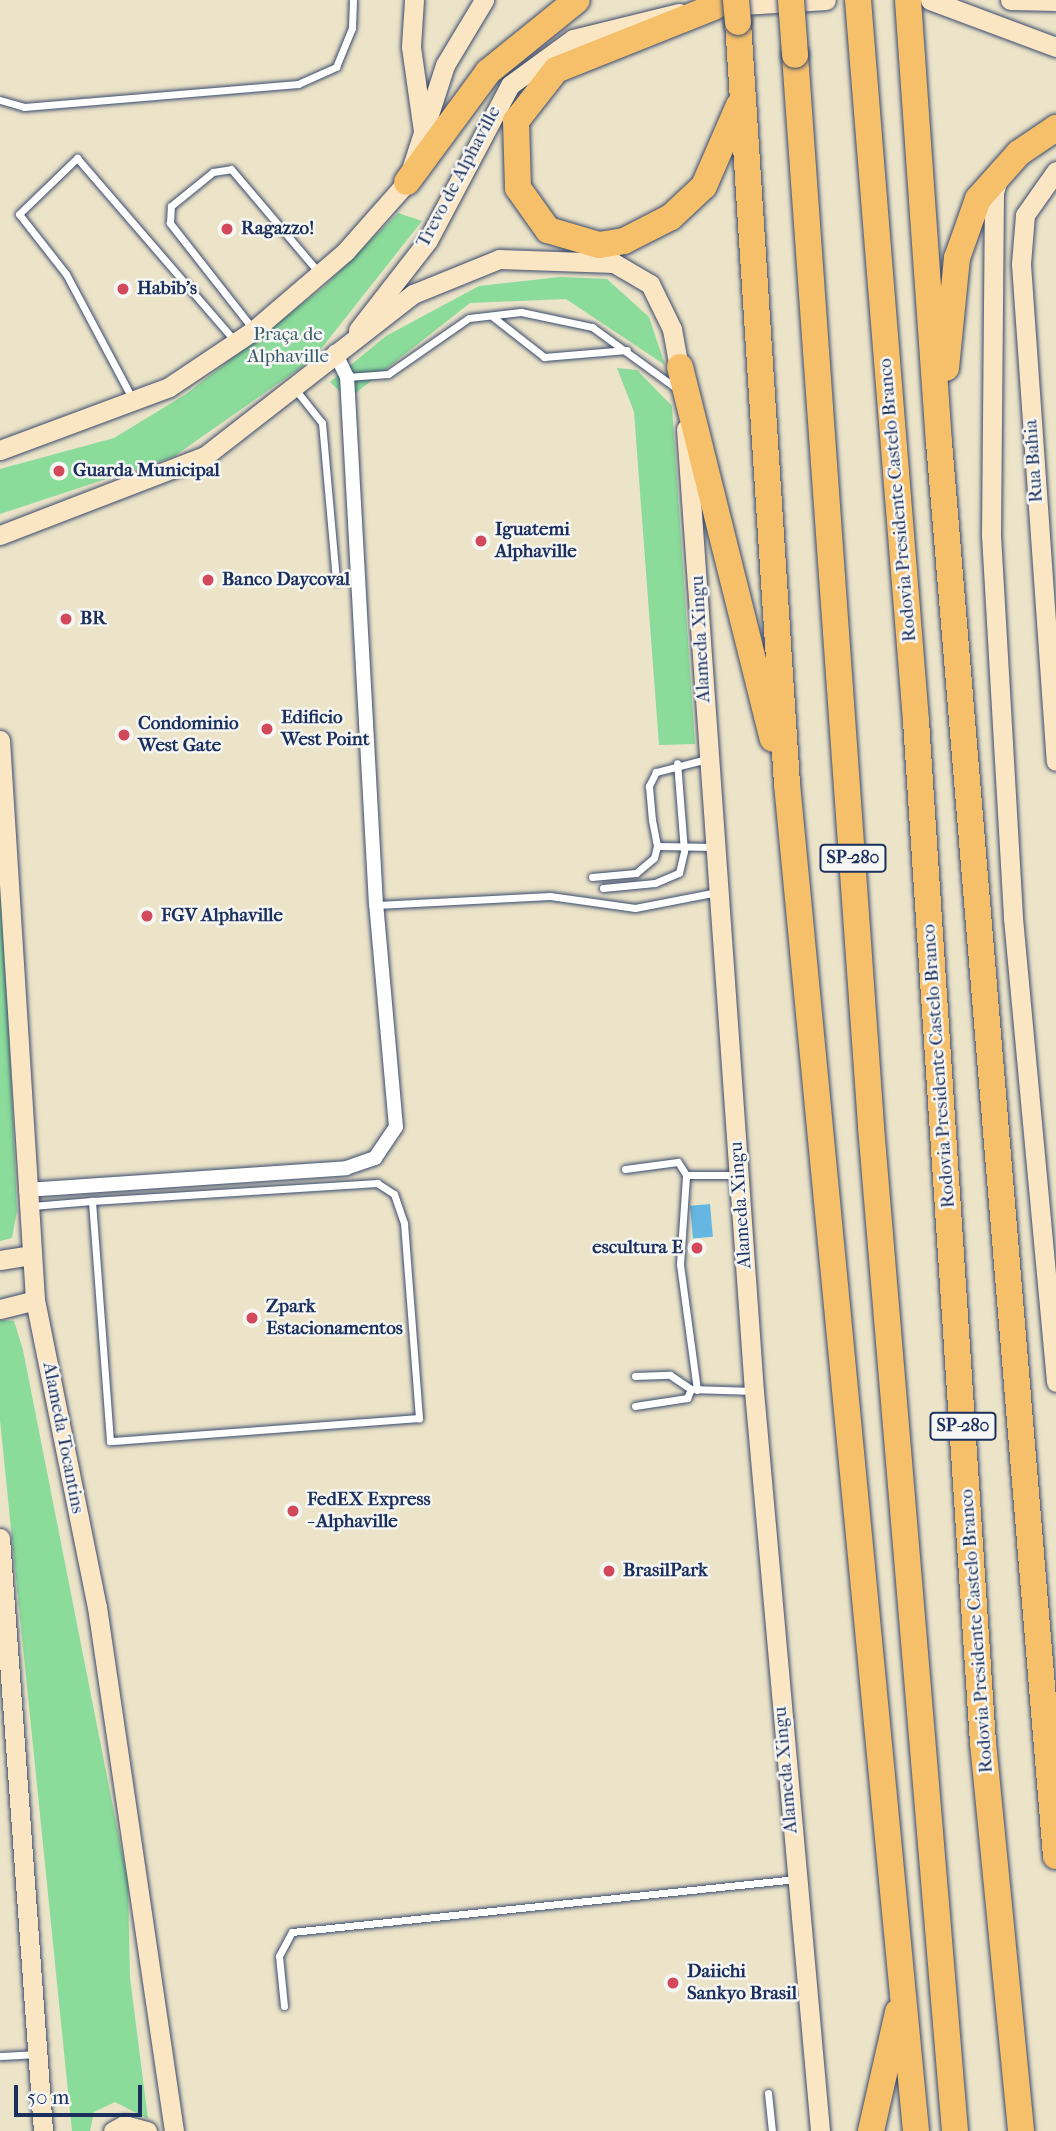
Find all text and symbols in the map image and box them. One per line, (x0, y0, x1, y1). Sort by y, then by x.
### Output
street label: Trevo de Alphaville (412, 102, 506, 252)
place label: Ragazzo! (241, 218, 314, 240)
marker: Ragazzo! (219, 221, 235, 237)
place label: Habib's (137, 278, 197, 300)
marker: Habib's (115, 281, 131, 297)
park label: Praça de Alphaville (247, 324, 329, 368)
street label: Rodovia Presidente Castelo Branco (874, 357, 922, 643)
street label: Rua Bahia (1020, 419, 1048, 503)
place label: Guarda Municipal (73, 460, 220, 482)
marker: Guarda Municipal (51, 463, 67, 479)
place label: Iguatemi Alphaville (495, 519, 577, 563)
marker: Iguatemi Alphaville (473, 533, 489, 549)
place label: Banco Daycoval (222, 569, 350, 591)
marker: Banco Daycoval (200, 572, 216, 588)
street label: Alameda Xingu (686, 575, 716, 703)
place label: BR (80, 608, 106, 630)
marker: BR (58, 611, 74, 627)
place label: Edificio West Point (281, 707, 369, 751)
place label: Condominio West Gate (138, 713, 239, 757)
marker: Edificio West Point (259, 721, 275, 737)
marker: Condominio West Gate (116, 727, 132, 743)
road number: SP-280 (818, 844, 888, 872)
place label: FGV Alphaville (161, 905, 283, 927)
marker: FGV Alphaville (139, 908, 155, 924)
street label: Rodovia Presidente Castelo Branco (918, 923, 960, 1209)
street label: Alameda Xingu (725, 1141, 757, 1269)
place label: escultura E (592, 1237, 683, 1259)
marker: escultura E (689, 1240, 705, 1256)
place label: Zpark Estacionamentos (266, 1296, 403, 1340)
marker: Zpark Estacionamentos (244, 1310, 260, 1326)
street label: Alameda Tocantins (37, 1360, 89, 1516)
road number: SP-280 (928, 1412, 998, 1441)
street label: Rodovia Presidente Castelo Branco (956, 1488, 998, 1774)
place label: FedEX Express - Alphaville (307, 1489, 430, 1533)
marker: FedEX Express - Alphaville (285, 1503, 301, 1519)
place label: BrasilPark (623, 1560, 708, 1582)
marker: BrasilPark (601, 1563, 617, 1579)
street label: Alameda Xingu (769, 1706, 803, 1834)
place label: Daiichi Sankyo Brasil (687, 1961, 797, 2005)
marker: Daiichi Sankyo Brasil (665, 1975, 681, 1991)
scale bar (18, 2072, 145, 2116)
text: 50 m (27, 2085, 70, 2109)

